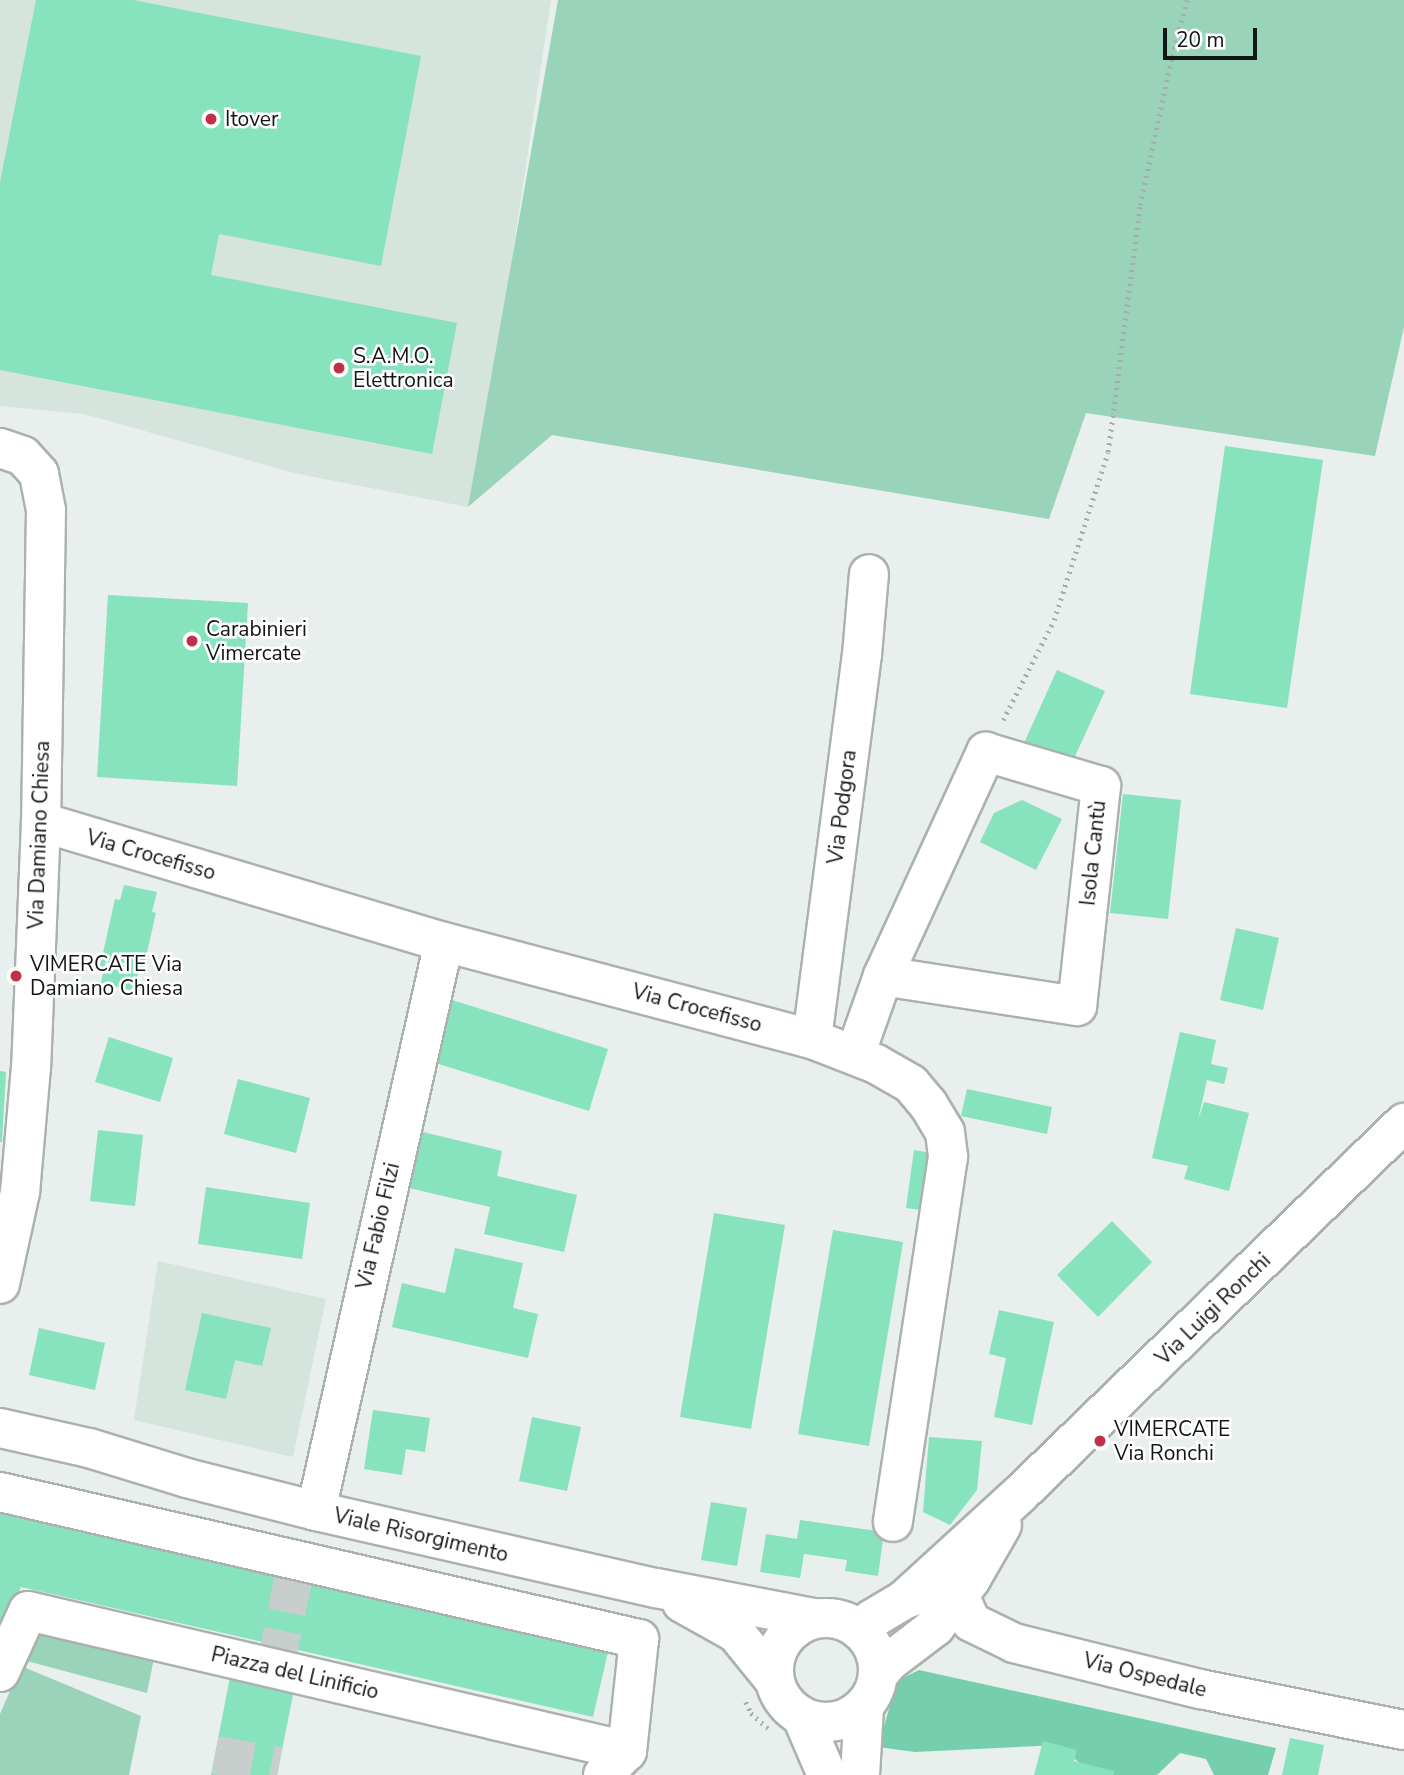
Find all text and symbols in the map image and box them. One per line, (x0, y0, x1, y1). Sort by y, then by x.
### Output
scale bar (1166, 14, 1260, 58)
text: 20 m (1176, 26, 1225, 54)
place label: Itover (225, 106, 278, 132)
marker: Itover (203, 111, 219, 127)
place label: S.A.M.O. Elettronica (353, 343, 454, 393)
marker: S.A.M.O. Elettronica (331, 360, 347, 376)
place label: Carabinieri Vimercate (206, 616, 307, 666)
marker: Carabinieri Vimercate (184, 633, 200, 649)
street label: Via Damiano Chiesa (23, 740, 55, 930)
street label: Via Podgora (822, 748, 862, 866)
street label: Isola Cantù (1075, 799, 1111, 907)
street label: Via Crocefisso (83, 825, 219, 885)
place label: VIMERCATE Via Damiano Chiesa (30, 951, 183, 1001)
marker: VIMERCATE Via Damiano Chiesa (8, 968, 24, 984)
street label: Via Crocefisso (629, 979, 765, 1037)
street label: Via Fabio Filzi (351, 1160, 405, 1292)
street label: Via Luigi Ronchi (1150, 1248, 1276, 1370)
place label: VIMERCATE Via Ronchi (1114, 1416, 1230, 1466)
marker: VIMERCATE Via Ronchi (1092, 1433, 1108, 1449)
street label: Viale Risorgimento (331, 1503, 511, 1567)
street label: Piazza del Linificio (209, 1641, 381, 1705)
street label: Via Ospedale (1081, 1648, 1209, 1702)

